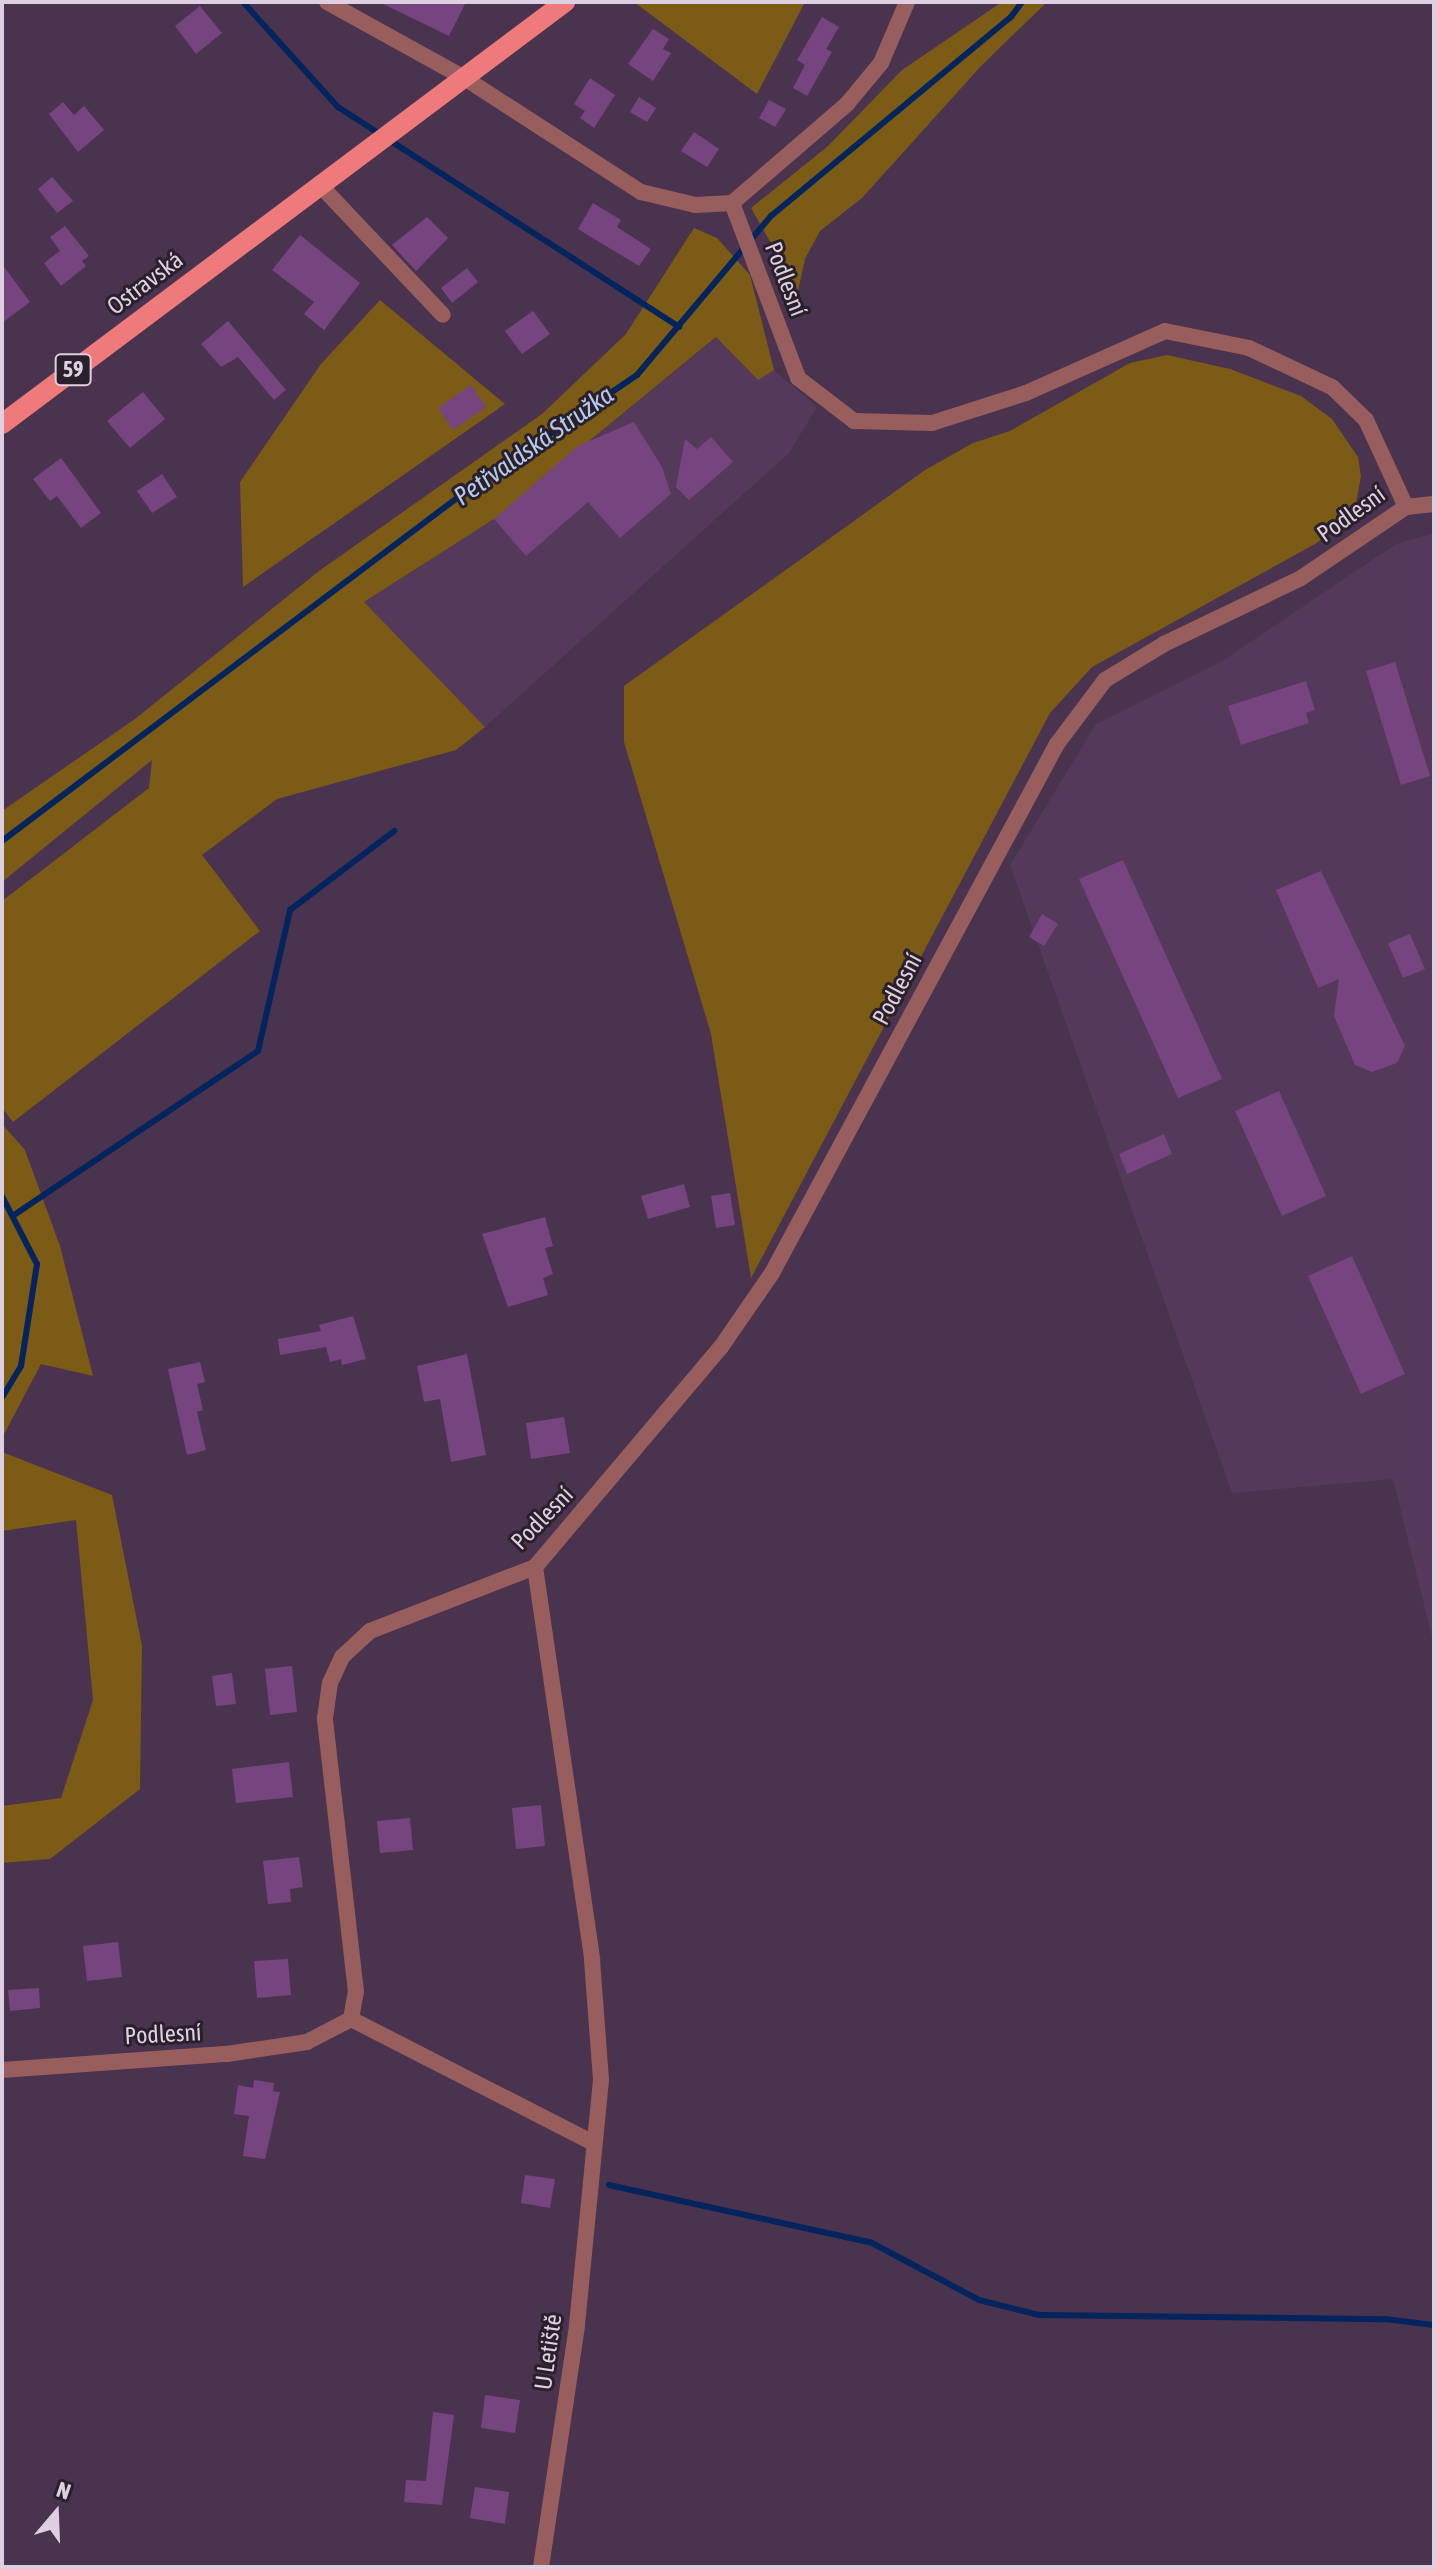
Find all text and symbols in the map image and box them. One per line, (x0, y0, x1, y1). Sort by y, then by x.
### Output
street label: Podlesní (759, 238, 813, 320)
street label: Ostravská (101, 245, 189, 321)
road number: 59 (53, 352, 93, 388)
water label: Petřvaldská Stružka (448, 379, 620, 513)
street label: Podlesní (1311, 480, 1391, 548)
street label: Podlesní (866, 948, 928, 1030)
street label: Podlesní (505, 1480, 579, 1556)
street label: Podlesní (124, 2018, 202, 2050)
street label: U Letiště (528, 2312, 568, 2392)
north arrow (16, 2473, 96, 2553)
text: N (53, 2476, 74, 2505)

